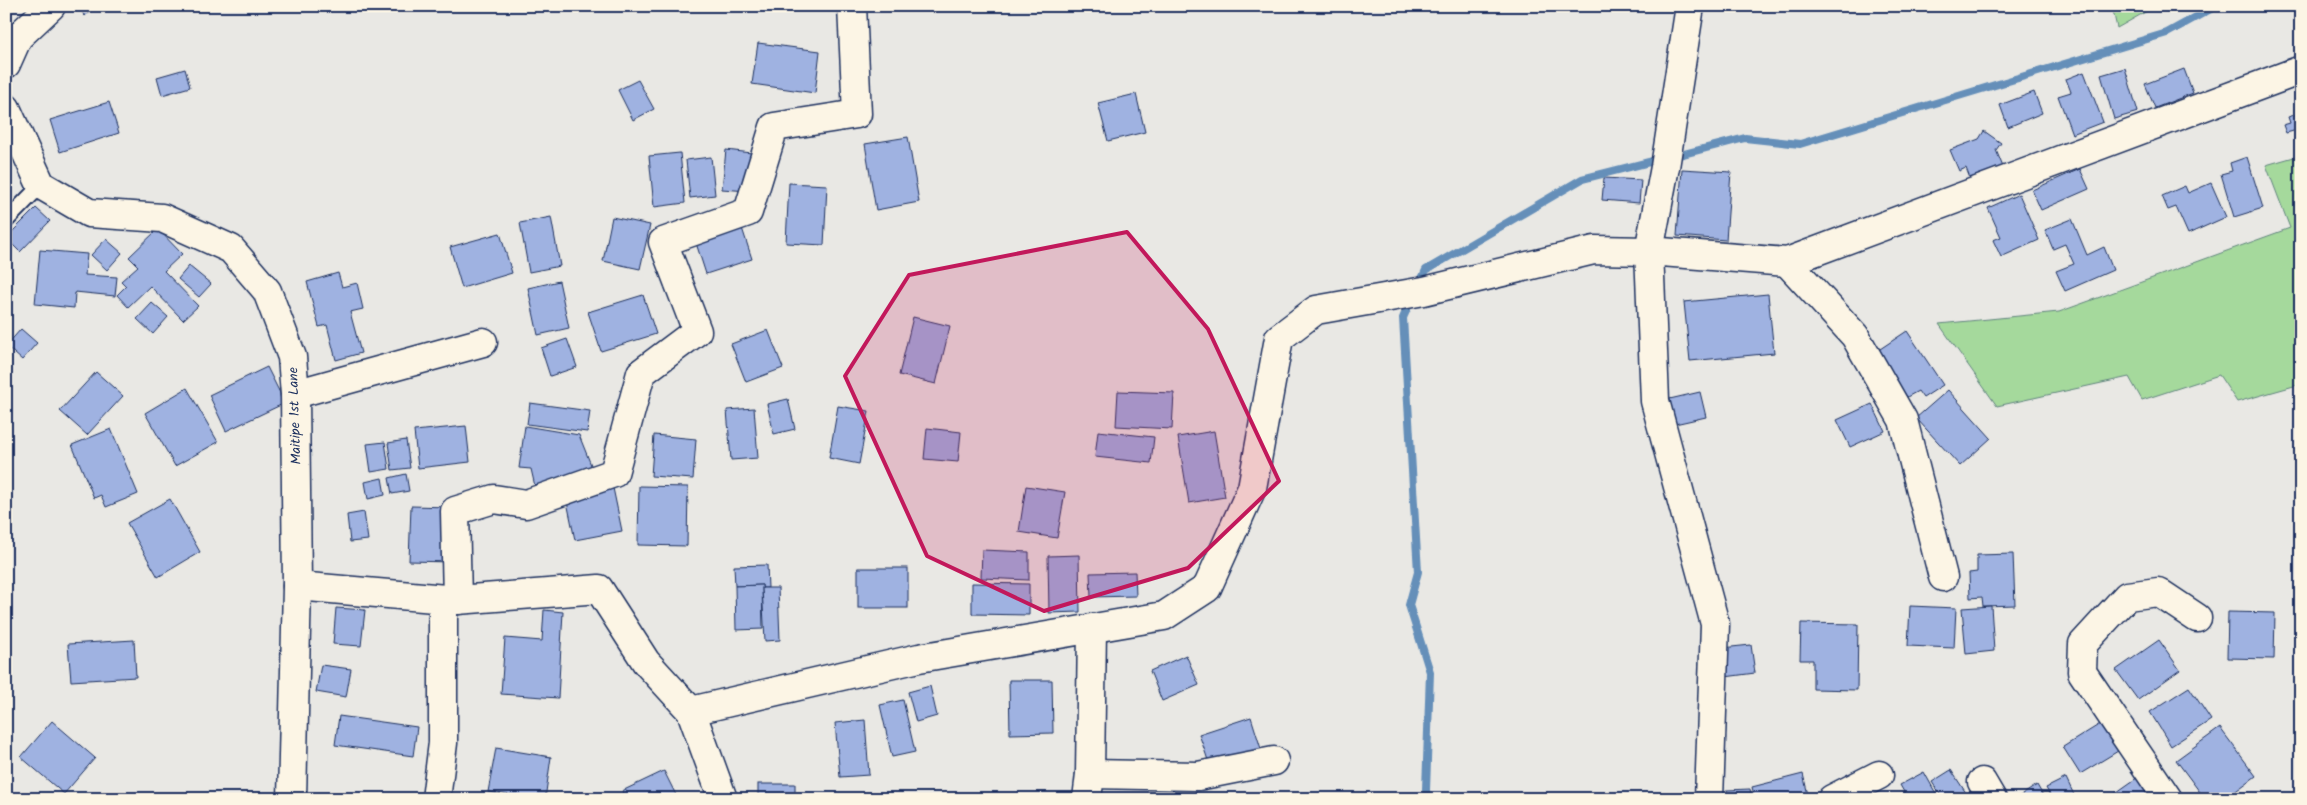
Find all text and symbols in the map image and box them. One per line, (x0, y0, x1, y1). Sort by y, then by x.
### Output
street label: Maitipe 1st Lane (282, 366, 308, 465)

